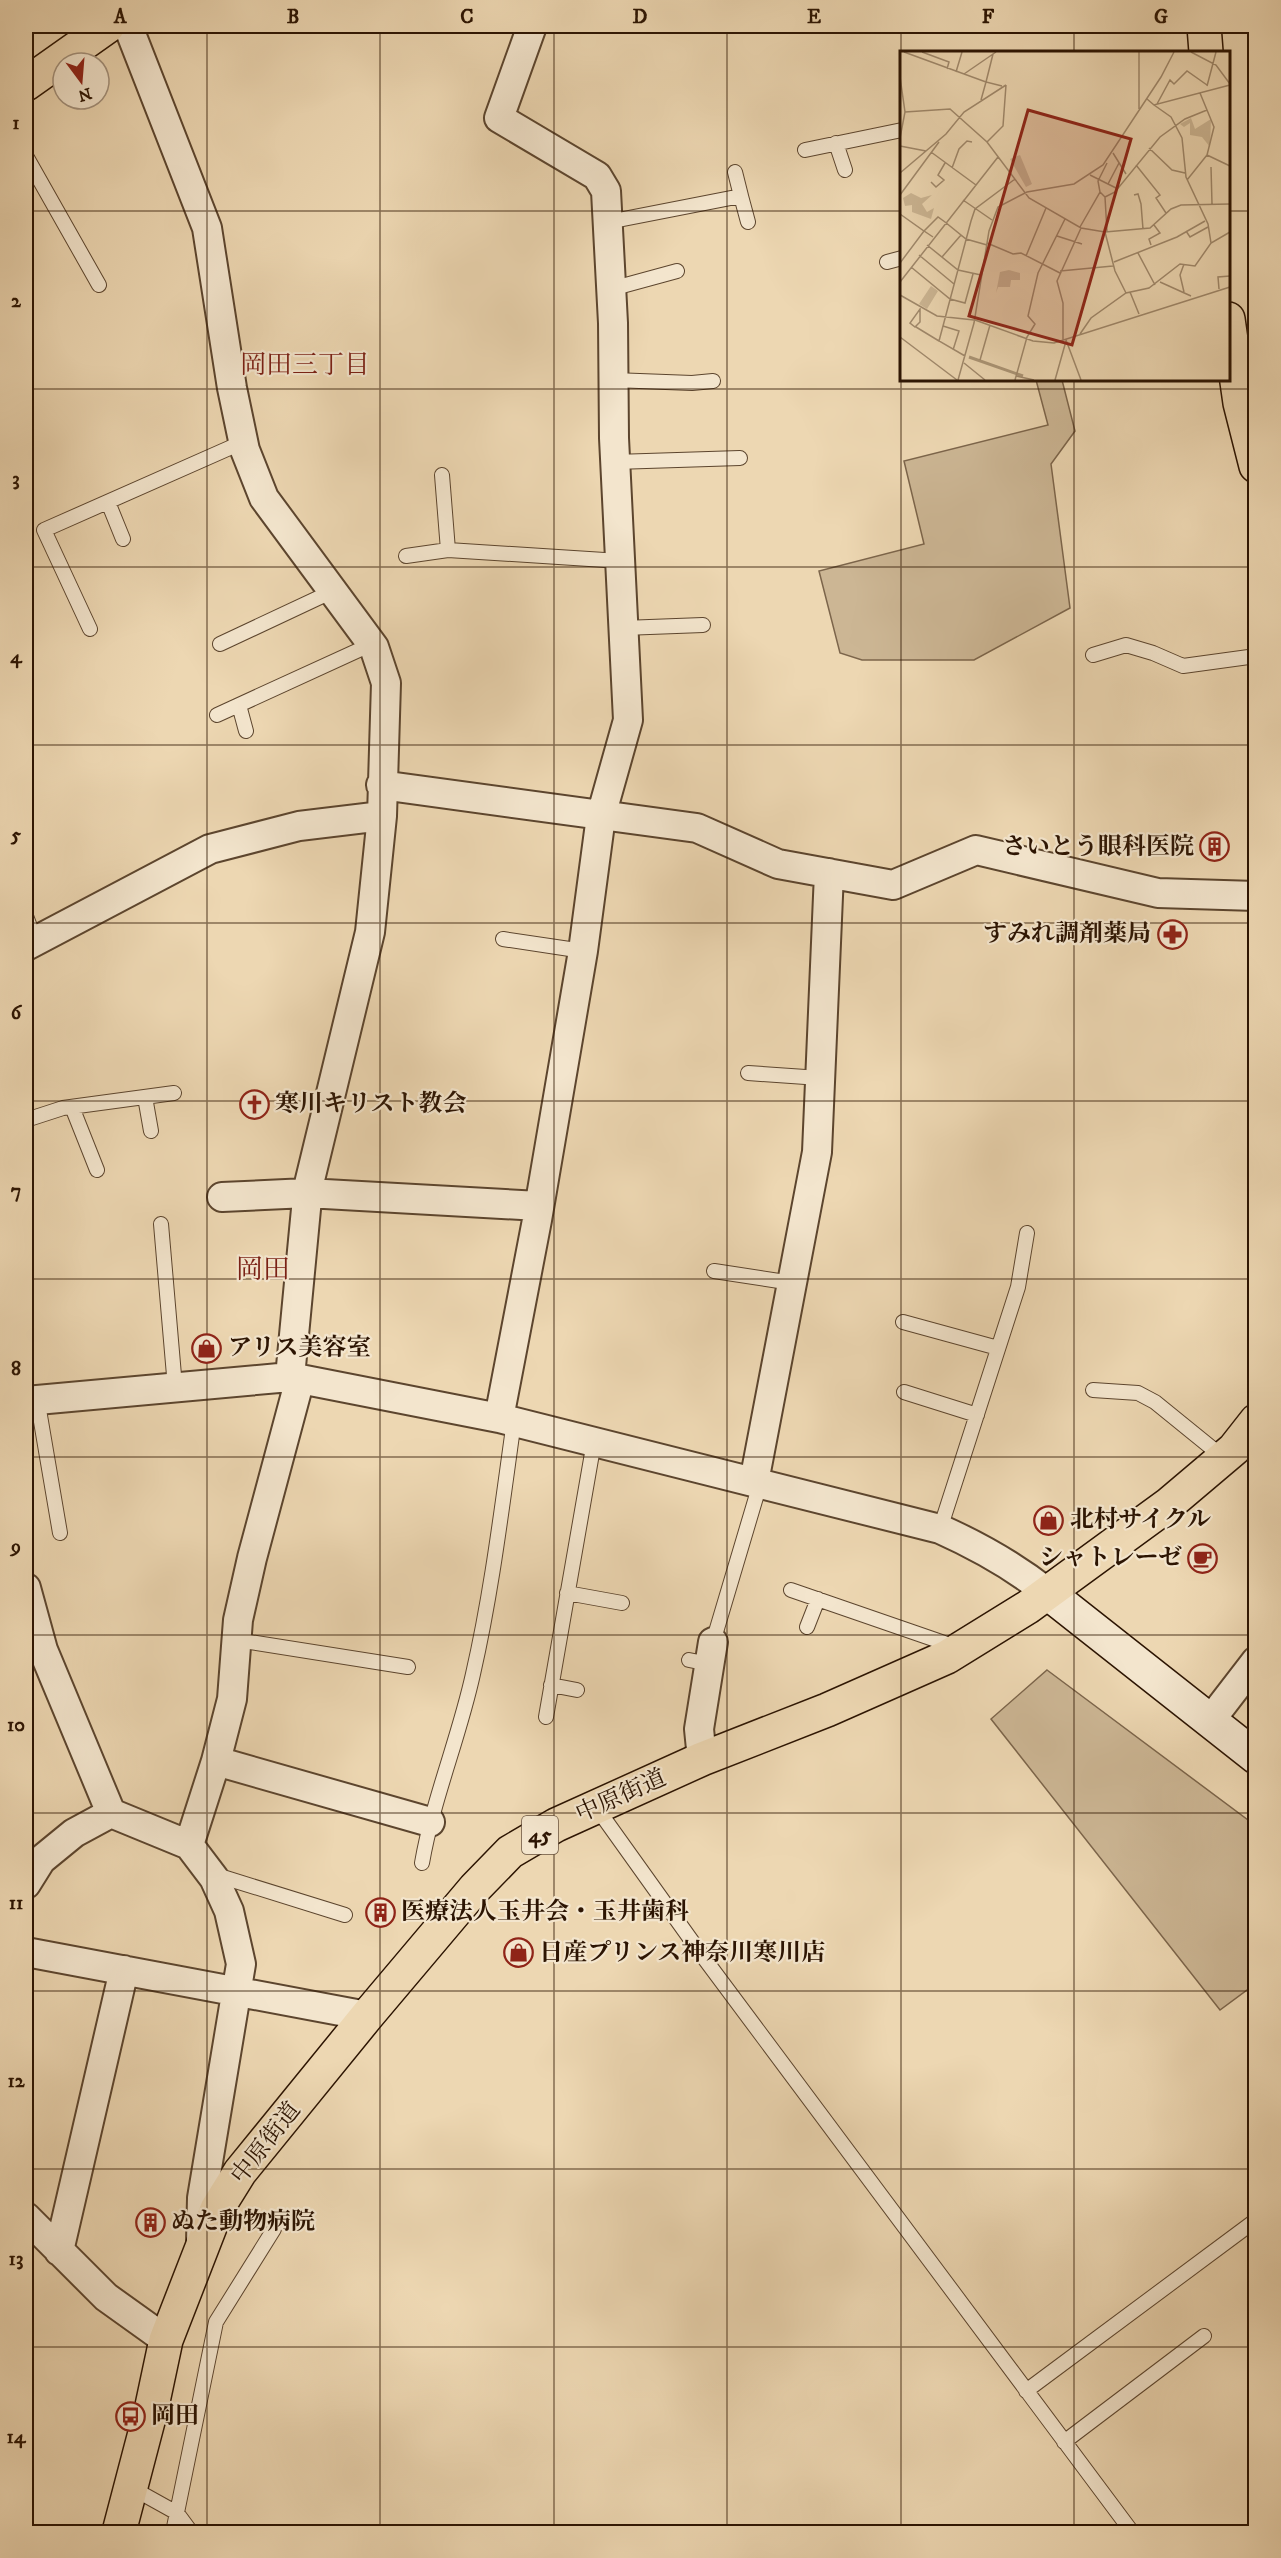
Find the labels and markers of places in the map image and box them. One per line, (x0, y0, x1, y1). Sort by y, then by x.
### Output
building icon: さいとう眼科医院 (1199, 831, 1231, 863)
place label: さいとう眼科医院 (1002, 832, 1194, 862)
pharmacy icon: すみれ調剤薬局 (1156, 918, 1188, 950)
place label: すみれ調剤薬局 (983, 919, 1151, 949)
church icon: 寒川キリスト教会 (238, 1088, 270, 1120)
place label: 寒川キリスト教会 (275, 1089, 467, 1119)
shop icon: アリス美容室 (191, 1332, 223, 1364)
place label: アリス美容室 (228, 1333, 371, 1363)
shop icon: 北村サイクル (1033, 1504, 1065, 1536)
place label: 北村サイクル (1070, 1505, 1211, 1535)
cafe icon: シャトレーゼ (1187, 1542, 1219, 1574)
place label: シャトレーゼ (1039, 1543, 1182, 1573)
building icon: 医療法人玉井会・玉井歯科 (364, 1896, 396, 1928)
place label: 医療法人玉井会・玉井歯科 (401, 1897, 689, 1927)
shop icon: 日産プリンス神奈川寒川店 (502, 1937, 534, 1969)
place label: 日産プリンス神奈川寒川店 (539, 1938, 825, 1968)
building icon: ぬた動物病院 (134, 2206, 166, 2238)
place label: ぬた動物病院 (171, 2207, 315, 2237)
bus stop icon: 岡田 (114, 2400, 146, 2432)
place label: 岡田 (151, 2401, 199, 2431)

